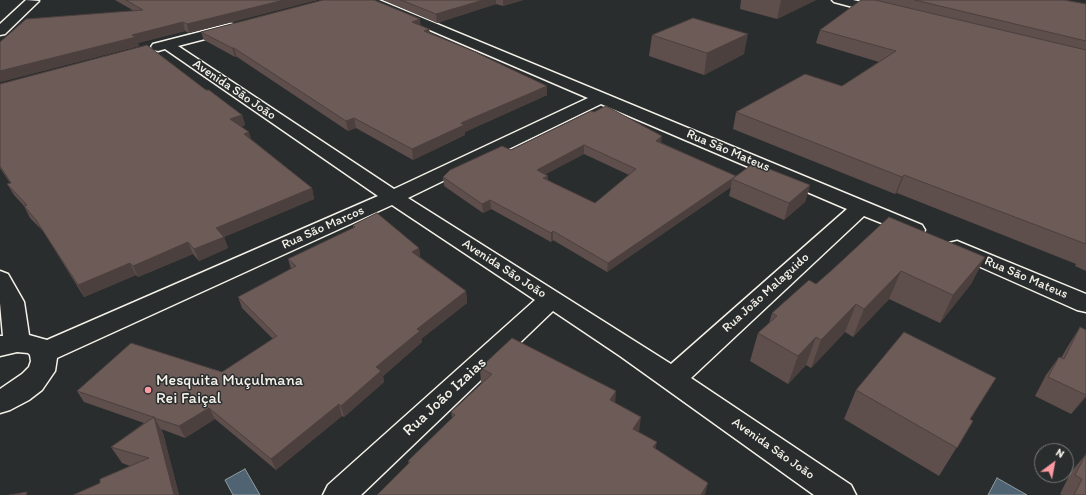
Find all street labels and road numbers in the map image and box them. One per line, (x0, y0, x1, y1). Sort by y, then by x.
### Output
street label: Avenida São João (189, 56, 279, 124)
street label: Rua São Mateus (684, 126, 772, 176)
street label: Rua São Marcos (279, 203, 367, 253)
street label: Avenida São João (459, 236, 549, 302)
street label: Rua João Malaguido (719, 250, 813, 336)
street label: Rua São Mateus (982, 253, 1070, 303)
street label: Rua João Izaias (399, 353, 491, 441)
street label: Avenida São João (729, 415, 817, 483)

